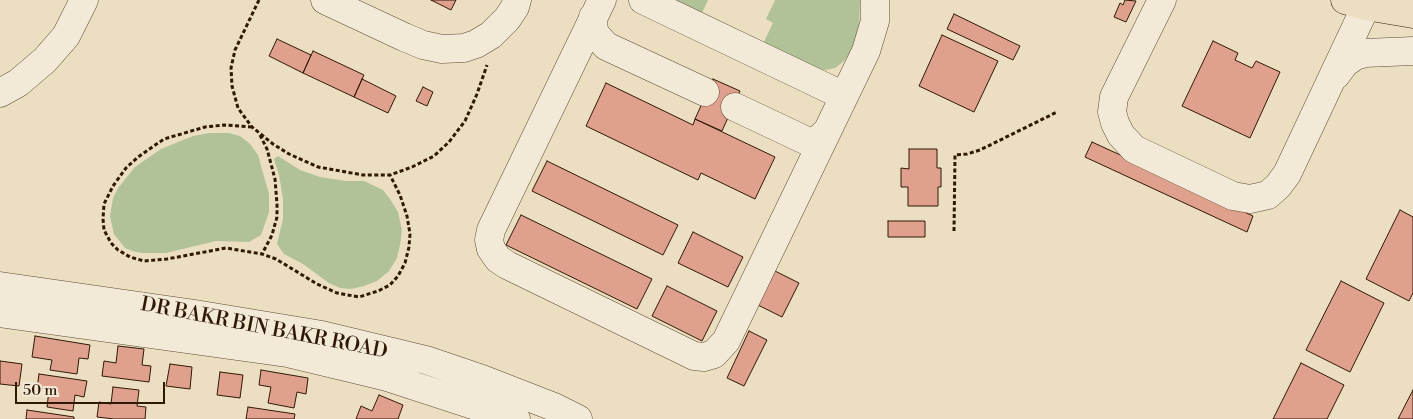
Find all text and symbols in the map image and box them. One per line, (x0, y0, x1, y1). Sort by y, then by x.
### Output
street label: DR BAKR BIN BAKR ROAD (138, 293, 390, 365)
scale bar (18, 372, 168, 404)
text: 50 m (23, 381, 57, 400)

